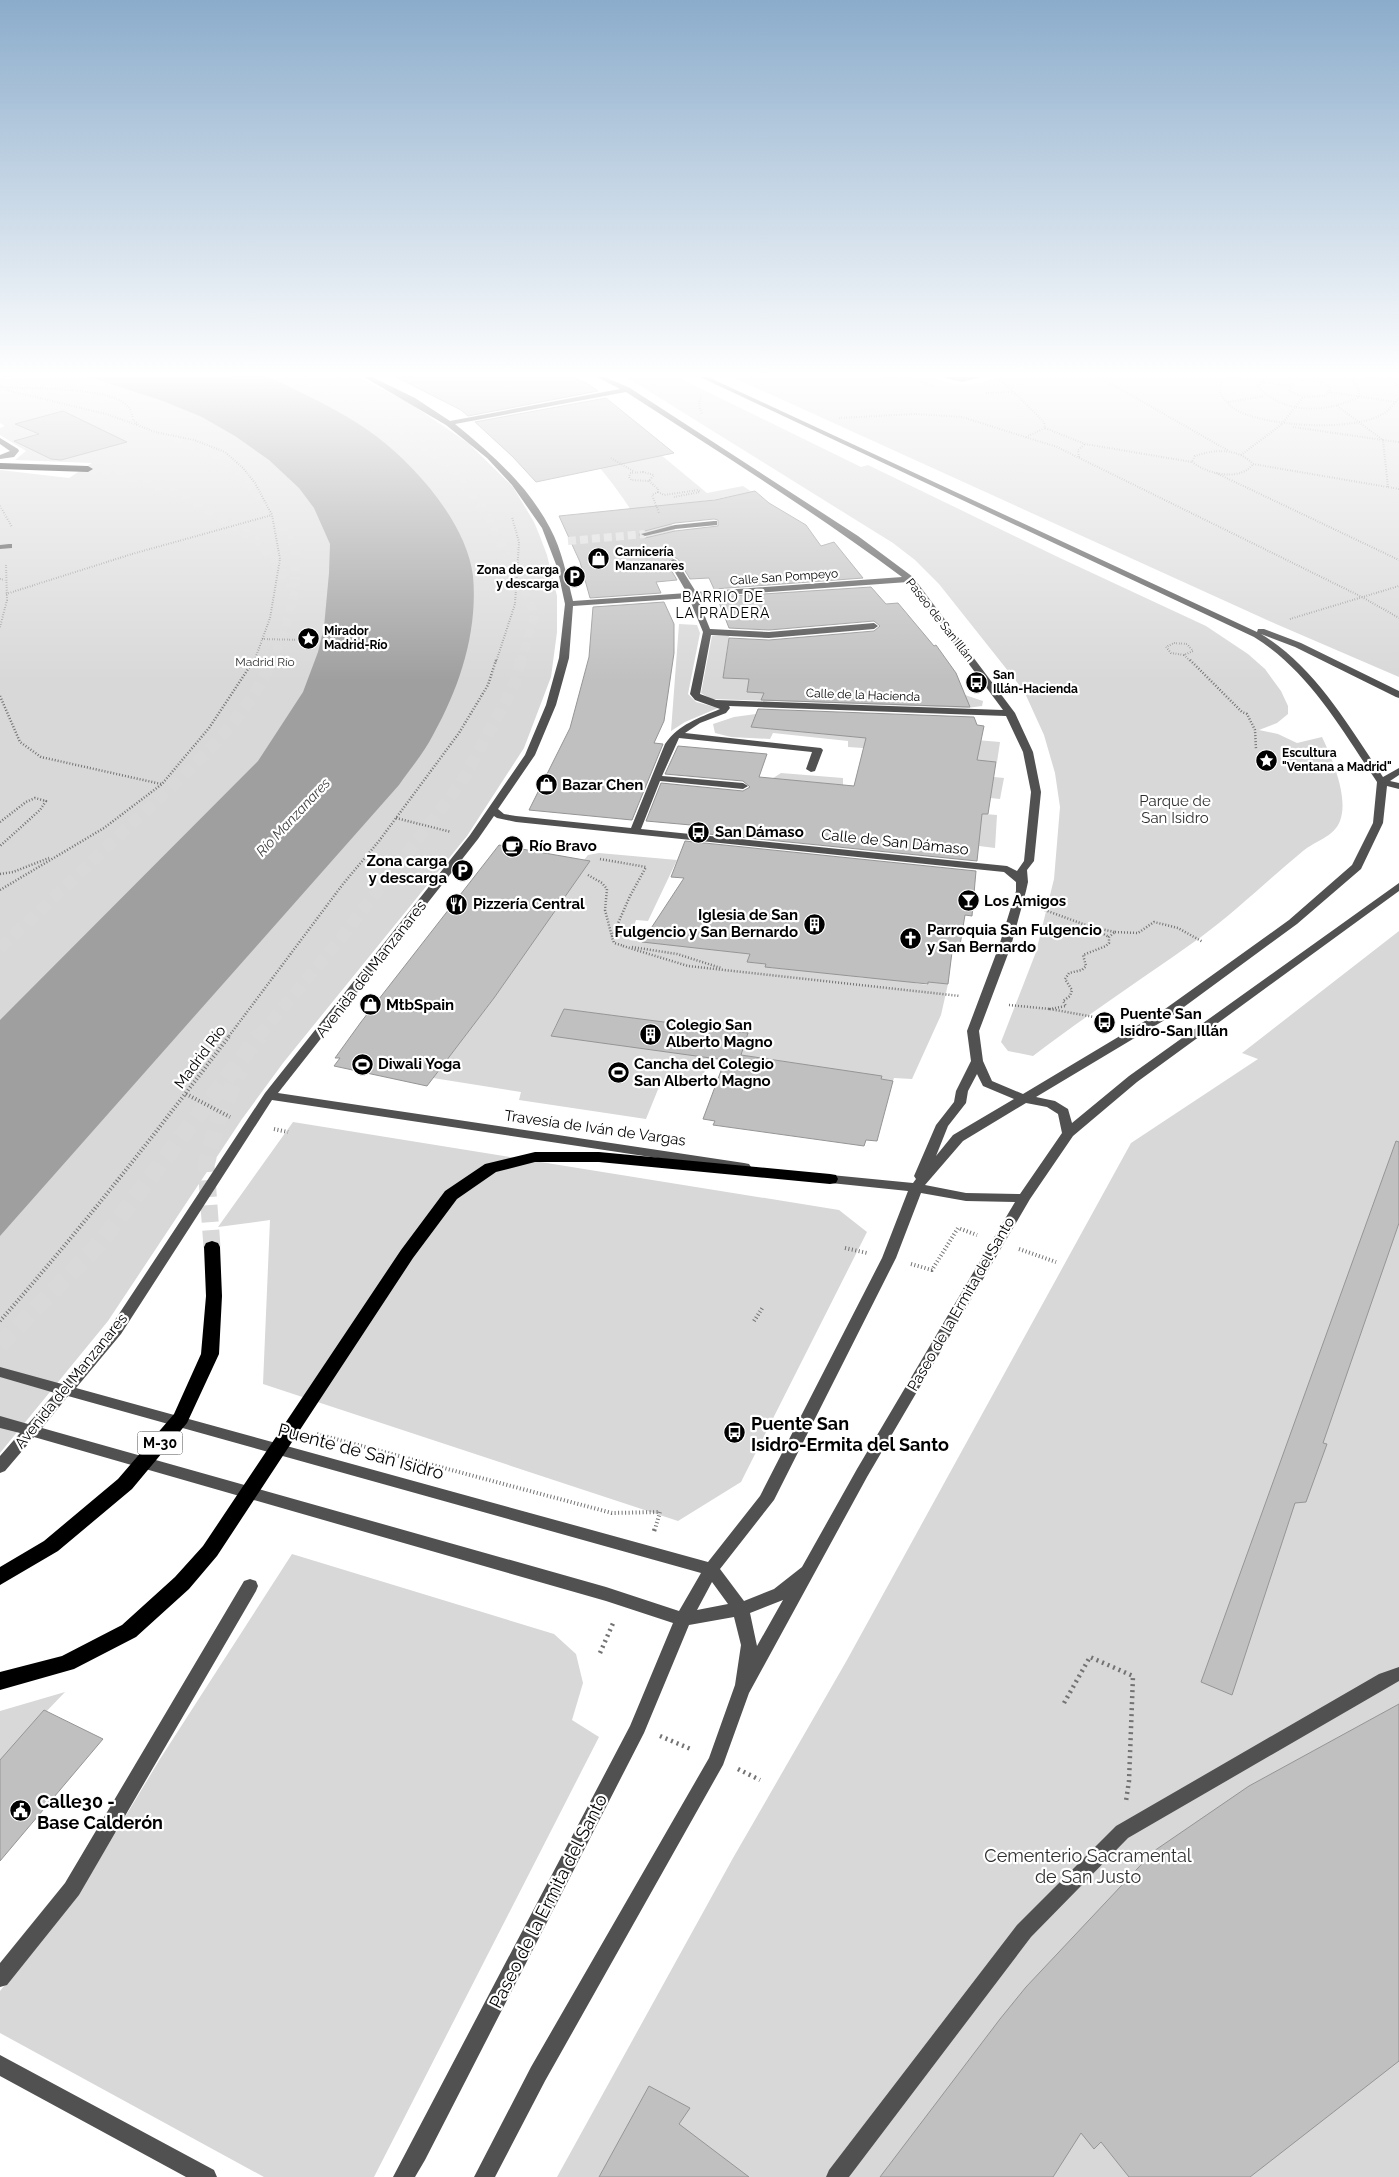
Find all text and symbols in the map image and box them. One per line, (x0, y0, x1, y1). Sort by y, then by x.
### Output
place label: Carnicería Manzanares (615, 545, 684, 573)
shop icon: Carnicería Manzanares (587, 547, 611, 571)
place label: Zona de carga y descarga (477, 563, 559, 591)
parking icon: Zona de carga y descarga (563, 565, 587, 589)
street label: Calle San Pompeyo (729, 566, 839, 588)
street label: Paseo de San Illán (903, 576, 977, 664)
district label: BARRIO DE LA PRADERA (675, 589, 771, 621)
place label: Mirador Madrid-Río (324, 624, 388, 652)
place icon: Mirador Madrid-Río (296, 626, 320, 650)
park label: Madrid Río (235, 655, 295, 669)
place label: San Illán-Hacienda (993, 668, 1078, 696)
bus stop icon: San Illán-Hacienda (965, 670, 989, 694)
street label: Calle de la Hacienda (806, 686, 920, 704)
place label: Escultura "Ventana a Madrid" (1282, 746, 1392, 774)
place icon: Escultura "Ventana a Madrid" (1254, 748, 1278, 772)
shop icon: Bazar Chen (534, 773, 558, 797)
water label: Río Manzanares (253, 774, 333, 859)
place label: Bazar Chen (562, 776, 643, 794)
park label: Parque de San Isidro (1139, 792, 1211, 827)
bus stop icon: San Dámaso (687, 820, 711, 844)
place label: San Dámaso (715, 823, 804, 841)
street label: Calle de San Dámaso (820, 825, 970, 859)
cafe icon: Río Bravo (501, 834, 525, 858)
place label: Río Bravo (529, 837, 597, 855)
place label: Zona carga y descarga (367, 852, 447, 887)
parking icon: Zona carga y descarga (451, 858, 475, 882)
bar icon: Los Amigos (956, 889, 980, 913)
restaurant icon: Pizzería Central (445, 892, 469, 916)
place label: Los Amigos (984, 892, 1066, 910)
place label: Pizzería Central (473, 895, 585, 913)
street label: Avenida del Manzanares (312, 897, 430, 1041)
place label: Iglesia de San Fulgencio y San Bernardo (614, 906, 798, 941)
building icon: Iglesia de San Fulgencio y San Bernardo (802, 912, 826, 936)
place label: Parroquia San Fulgencio y San Bernardo (927, 921, 1102, 956)
church icon: Parroquia San Fulgencio y San Bernardo (899, 927, 923, 951)
shop icon: MtbSpain (358, 993, 382, 1017)
place label: MtbSpain (386, 996, 454, 1014)
place label: Puente San Isidro-San Illán (1120, 1005, 1228, 1040)
bus stop icon: Puente San Isidro-San Illán (1092, 1011, 1116, 1035)
place label: Colegio San Alberto Magno (666, 1016, 773, 1051)
street label: Madrid Río (170, 1022, 230, 1092)
building icon: Colegio San Alberto Magno (638, 1022, 662, 1046)
sports icon: Diwali Yoga (350, 1052, 374, 1076)
place label: Diwali Yoga (378, 1055, 461, 1073)
place label: Cancha del Colegio San Alberto Magno (634, 1055, 774, 1090)
sports icon: Cancha del Colegio San Alberto Magno (606, 1061, 630, 1085)
street label: Travesía de Iván de Vargas (503, 1106, 687, 1150)
street label: Paseo de la Ermita del Santo (904, 1214, 1018, 1394)
street label: Avenida del Manzanares (11, 1310, 131, 1452)
place label: Puente San Isidro-Ermita del Santo (751, 1413, 949, 1455)
street label: Puente de San Isidro (276, 1419, 447, 1483)
bus stop icon: Puente San Isidro-Ermita del Santo (723, 1421, 747, 1445)
road number: M-30 (138, 1432, 182, 1455)
street label: Paseo de la Ermita del Santo (485, 1790, 611, 2012)
place label: Calle30 - Base Calderón (37, 1791, 163, 1833)
public building icon: Calle30 - Base Calderón (9, 1799, 33, 1823)
park label: Cementerio Sacramental de San Justo (984, 1845, 1192, 1887)

